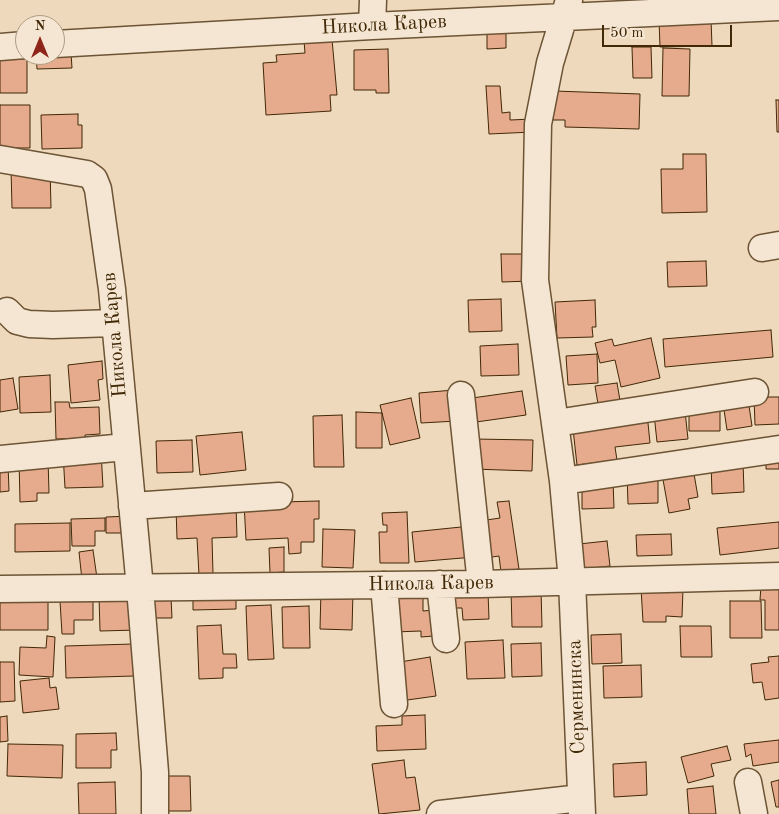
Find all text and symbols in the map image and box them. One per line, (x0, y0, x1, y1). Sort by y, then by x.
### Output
street label: Никола Карев (321, 10, 447, 40)
north arrow (15, 15, 65, 65)
scale bar (604, 15, 734, 47)
text: N (35, 19, 45, 33)
text: 50 m (610, 26, 644, 41)
street label: Никола Карев (98, 271, 132, 399)
street label: Никола Карев (368, 571, 494, 597)
street label: Серменинска (563, 639, 591, 755)

